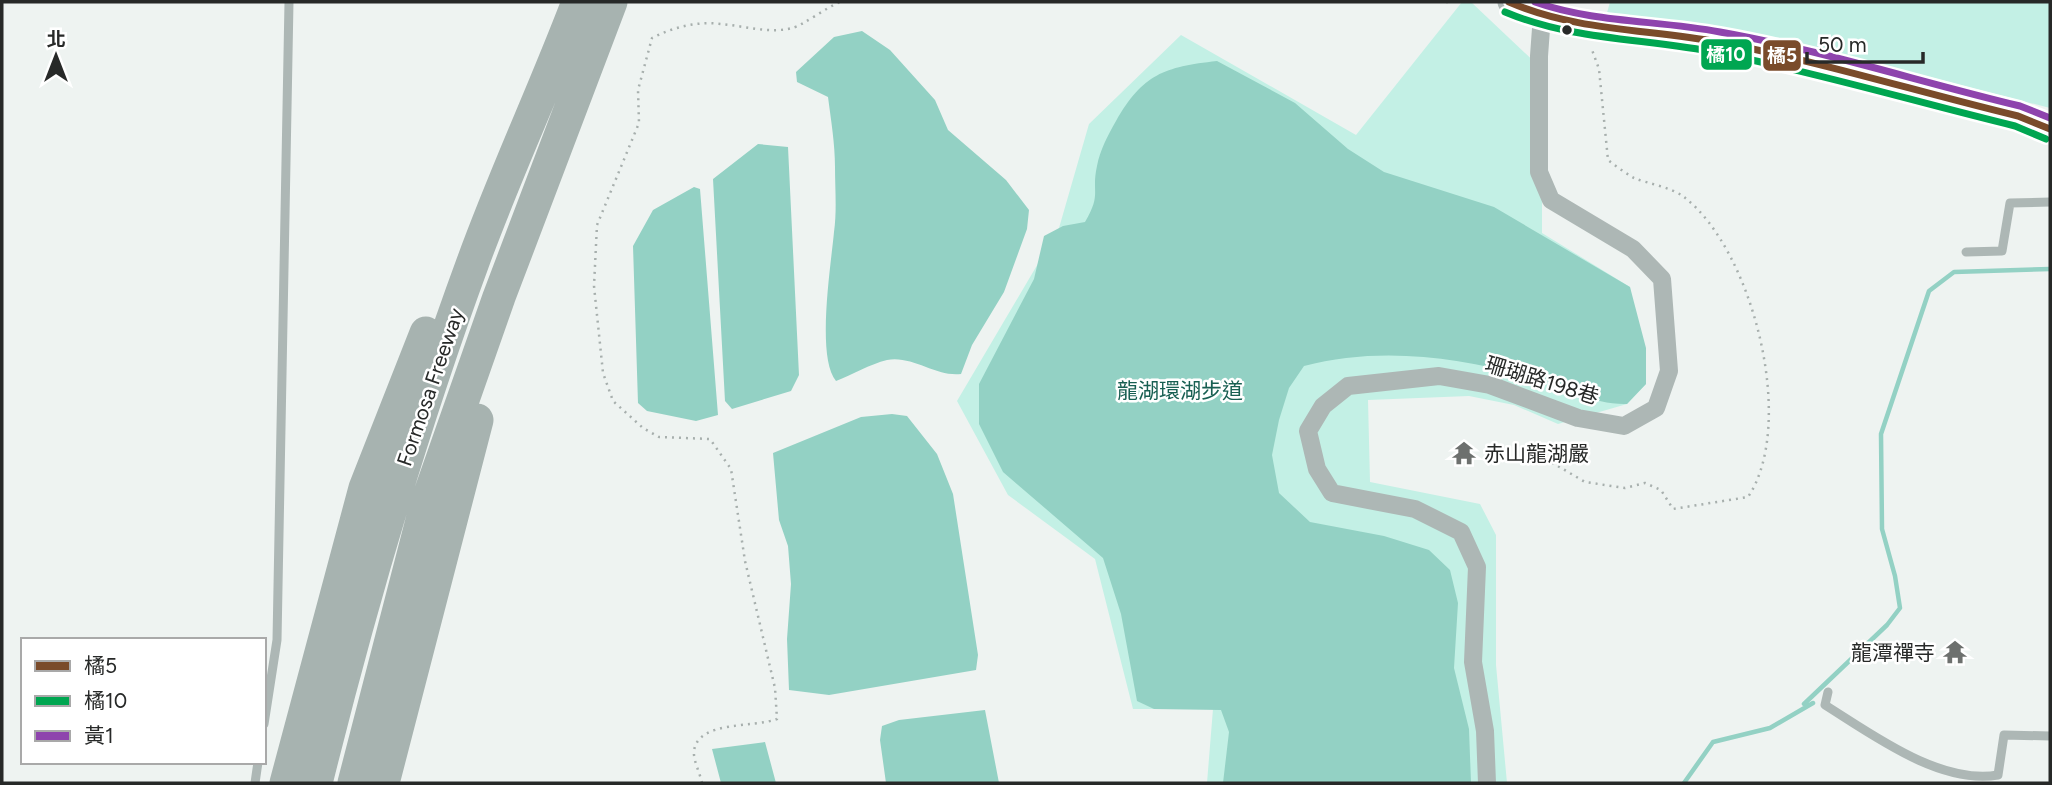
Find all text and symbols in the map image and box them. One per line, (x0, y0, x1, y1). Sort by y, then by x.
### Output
north arrow (21, 21, 91, 91)
scale bar (1807, 21, 1923, 65)
unlabelled marker (1560, 23, 1574, 37)
text: 北 (46, 28, 66, 51)
text: 50 m (1818, 32, 1867, 57)
line badge: 橘10 (1700, 38, 1753, 71)
line badge: 橘5 (1762, 39, 1802, 72)
text: 橘10 (1706, 43, 1746, 66)
text: 橘5 (1767, 44, 1797, 67)
street label: Formosa Freeway (391, 305, 469, 469)
street label: 珊瑚路198巷 (1482, 351, 1602, 409)
park label: 龍湖環湖步道 (1117, 378, 1243, 403)
temple icon: 赤山龍湖嚴 (1450, 439, 1478, 467)
place label: 赤山龍湖嚴 (1484, 441, 1589, 466)
legend (21, 638, 266, 764)
temple icon: 龍潭禪寺 (1941, 638, 1969, 666)
place label: 龍潭禪寺 (1851, 640, 1935, 665)
text: 橘5 (84, 653, 117, 678)
text: 橘10 (84, 688, 127, 713)
text: 黃1 (84, 723, 114, 748)

